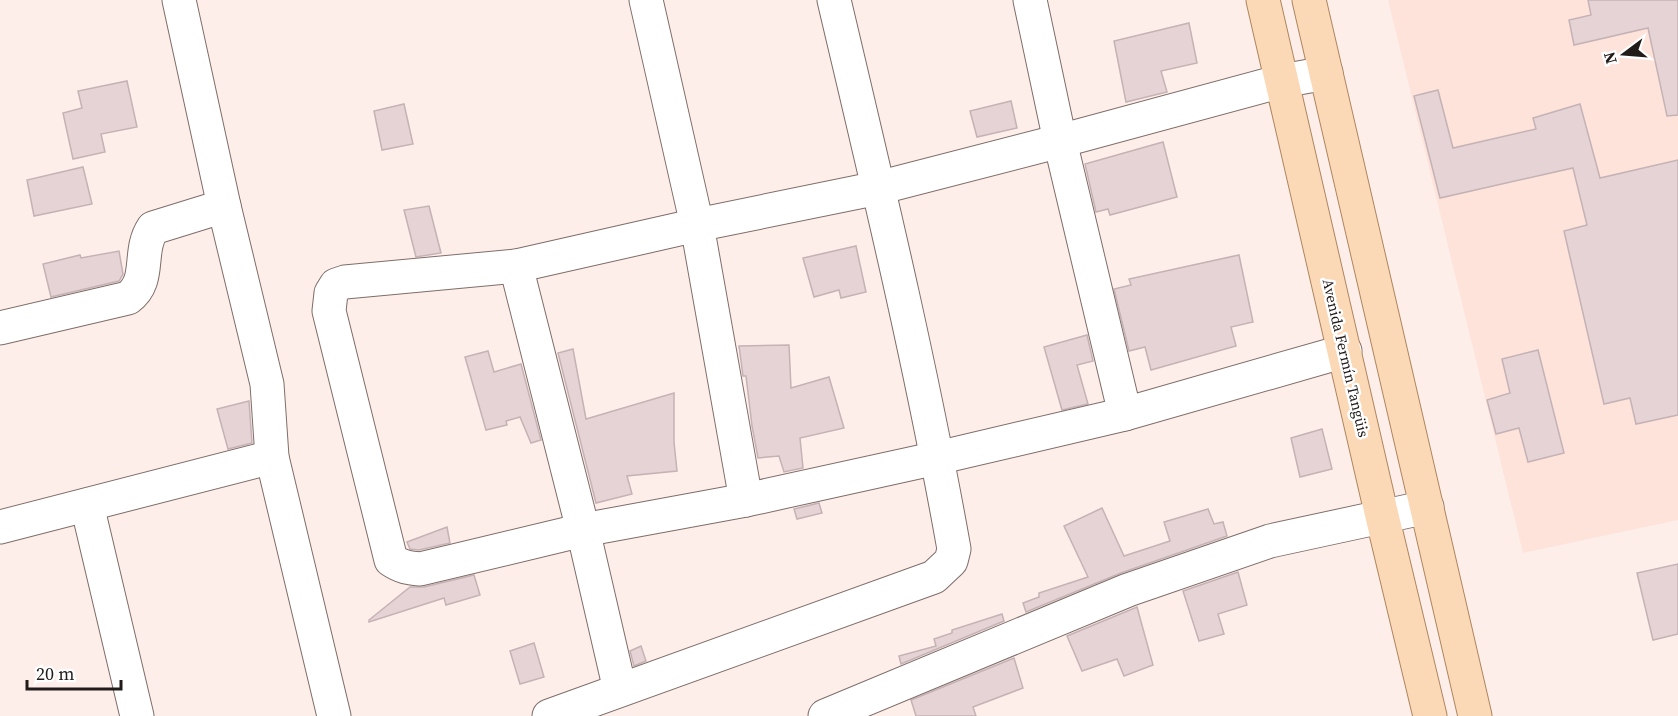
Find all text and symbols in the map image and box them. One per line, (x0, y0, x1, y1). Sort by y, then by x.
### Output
north arrow (1594, 24, 1654, 84)
text: N (1597, 49, 1622, 67)
street label: Avenida Fermín Tangüis (1318, 277, 1374, 439)
scale bar (27, 653, 122, 691)
text: 20 m (36, 661, 74, 686)

